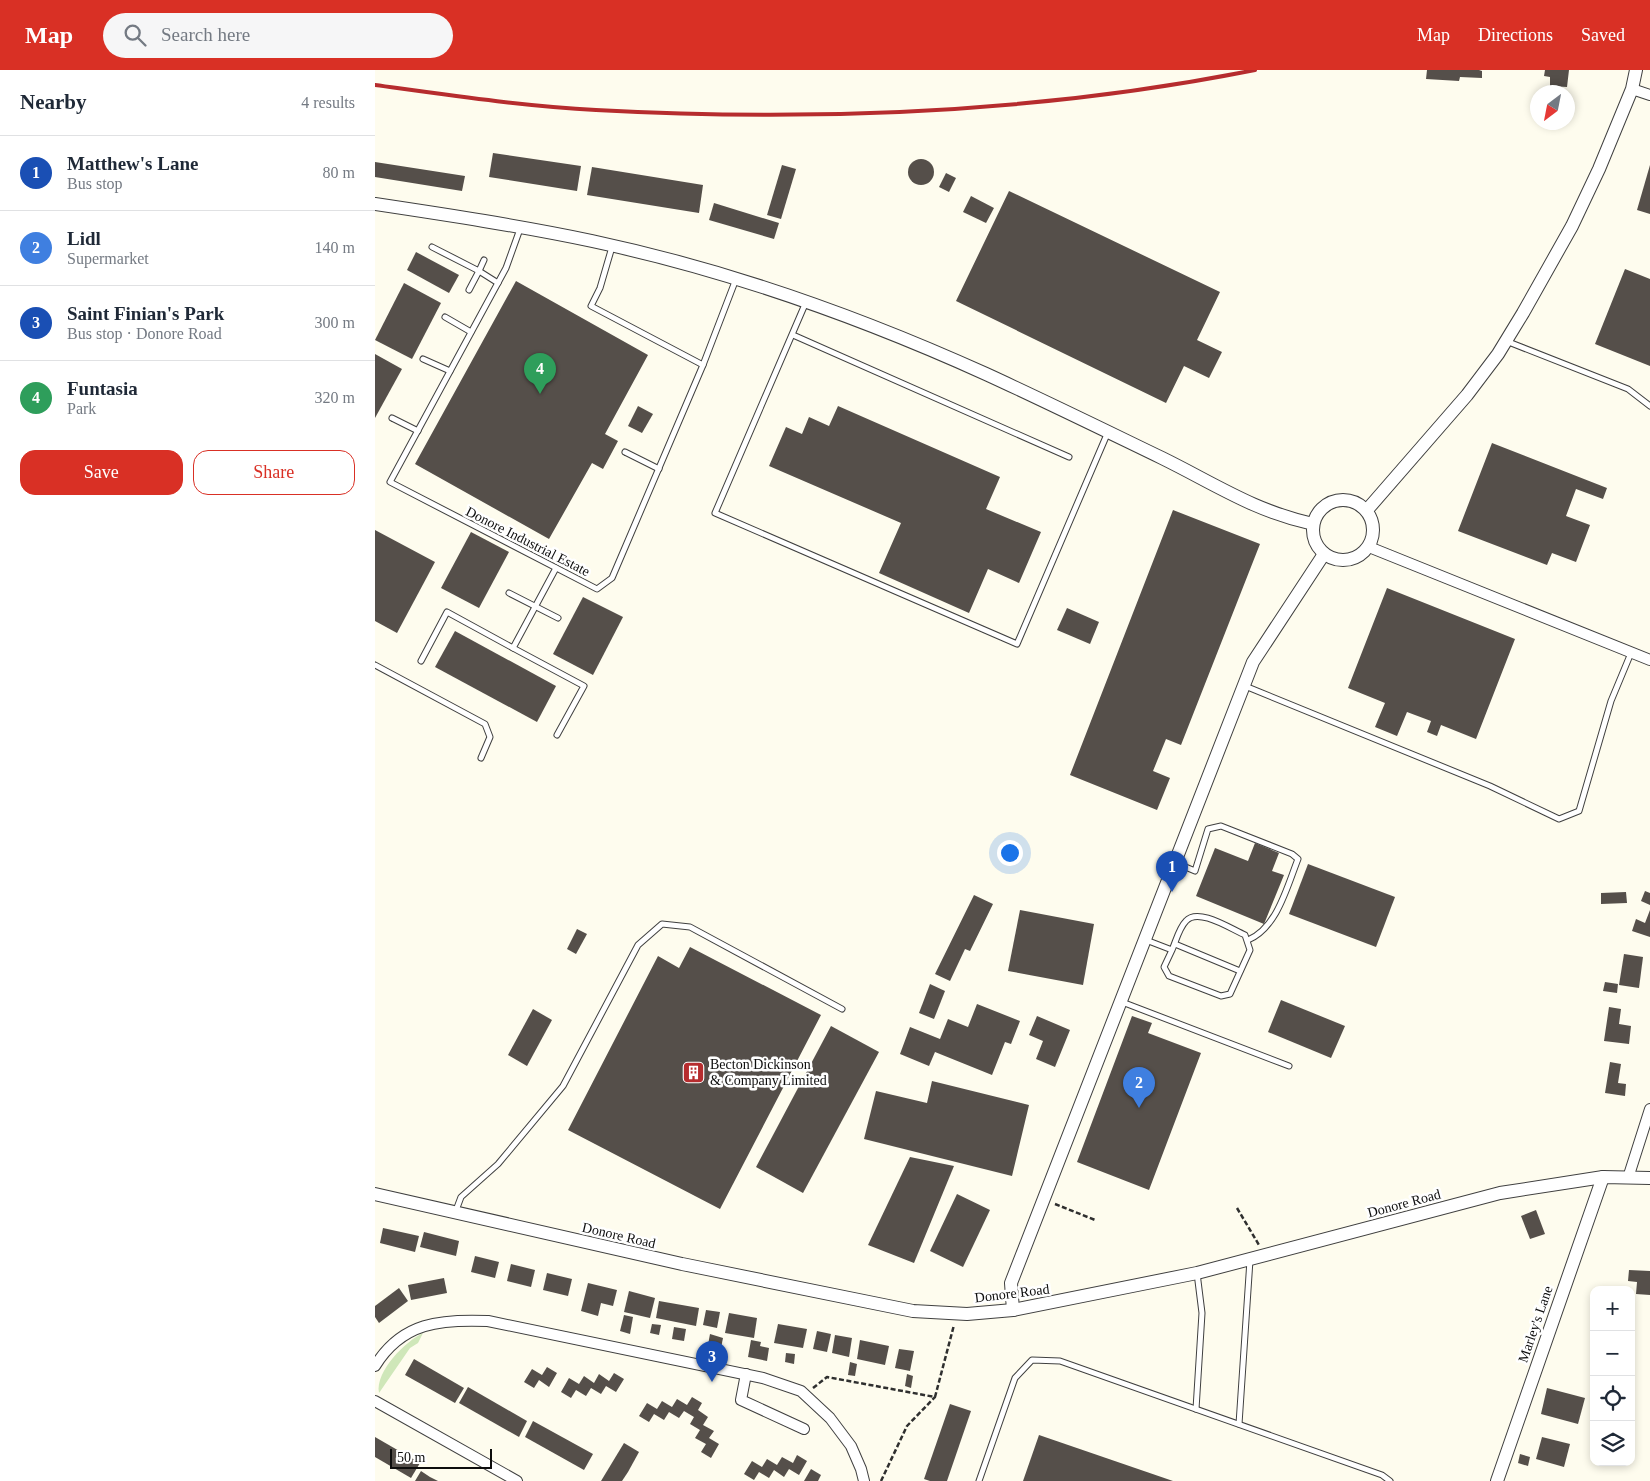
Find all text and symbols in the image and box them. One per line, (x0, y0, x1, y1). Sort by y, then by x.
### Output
search box (103, 13, 453, 58)
icon: search (121, 21, 149, 49)
text: Map (25, 22, 73, 48)
text: Search here (161, 24, 250, 45)
text: Map (1417, 25, 1450, 45)
text: Directions (1478, 25, 1553, 45)
text: Saved (1581, 25, 1625, 45)
north arrow (1530, 85, 1575, 130)
text: Nearby (20, 90, 87, 114)
text: 4 results (301, 94, 355, 111)
text: Matthew's Lane (67, 153, 198, 174)
text: 1 (32, 164, 40, 181)
text: 80 m (323, 164, 355, 181)
text: Bus stop (67, 175, 123, 192)
text: Lidl (67, 228, 101, 249)
text: 2 (32, 239, 40, 256)
text: 140 m (315, 239, 355, 256)
text: Supermarket (67, 250, 149, 267)
text: Saint Finian's Park (67, 303, 224, 324)
text: 3 (32, 314, 40, 331)
text: 300 m (315, 314, 355, 331)
text: Bus stop · Donore Road (67, 325, 222, 342)
pin: 4 (524, 353, 556, 394)
text: Funtasia (67, 378, 138, 399)
text: 4 (32, 389, 40, 406)
text: 320 m (315, 389, 355, 406)
text: Park (67, 400, 96, 417)
button: Save (20, 450, 183, 495)
button: Share (193, 450, 355, 495)
street label: Donore Industrial Estate (463, 504, 592, 579)
your location (997, 840, 1023, 866)
pin: 1 (1156, 851, 1188, 892)
place label: Becton Dickinson & Company Limited (710, 1057, 827, 1088)
building icon: Becton Dickinson & Company Limited (682, 1060, 706, 1084)
pin: 2 (1123, 1067, 1155, 1108)
street label: Donore Road (1366, 1187, 1442, 1220)
street label: Donore Road (581, 1220, 657, 1251)
street label: Donore Road (974, 1281, 1050, 1306)
street label: Marley's Lane (1515, 1284, 1556, 1364)
map controls (1590, 1286, 1635, 1466)
button: + (1590, 1286, 1635, 1331)
button: − (1590, 1331, 1635, 1376)
pin: 3 (696, 1341, 728, 1382)
button: locate (1590, 1376, 1635, 1421)
button: layers (1590, 1421, 1635, 1466)
scale bar (390, 1446, 493, 1469)
text: 50 m (397, 1450, 425, 1465)

